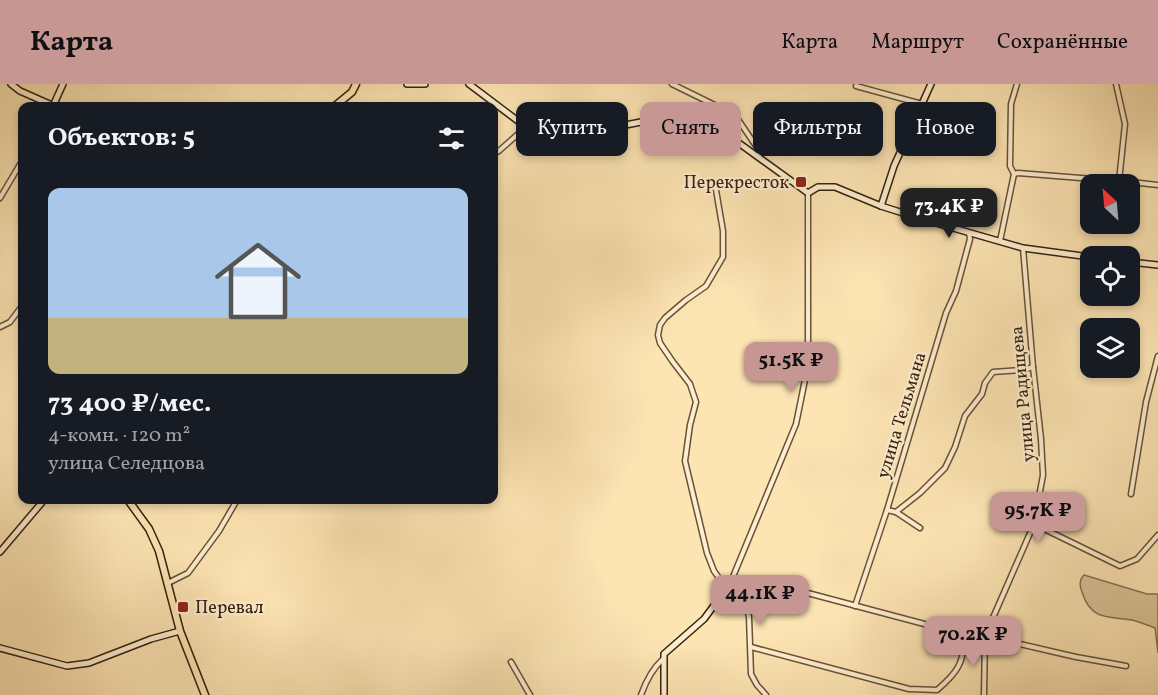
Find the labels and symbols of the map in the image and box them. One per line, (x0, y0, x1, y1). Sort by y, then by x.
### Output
place label: Перекресток (684, 171, 789, 196)
north arrow (1080, 174, 1140, 234)
marker: Перекресток (794, 175, 808, 189)
pin: 73.4K ₽ (894, 188, 1004, 239)
street label: улица Радищева (1005, 325, 1042, 463)
pin: 51.5K ₽ (736, 342, 846, 393)
street label: улица Тельмана (871, 349, 934, 482)
pin: 95.7K ₽ (983, 492, 1093, 543)
pin: 44.1K ₽ (705, 575, 815, 626)
place label: Перевал (195, 596, 264, 621)
marker: Перевал (176, 600, 190, 614)
pin: 70.2K ₽ (918, 616, 1028, 667)

